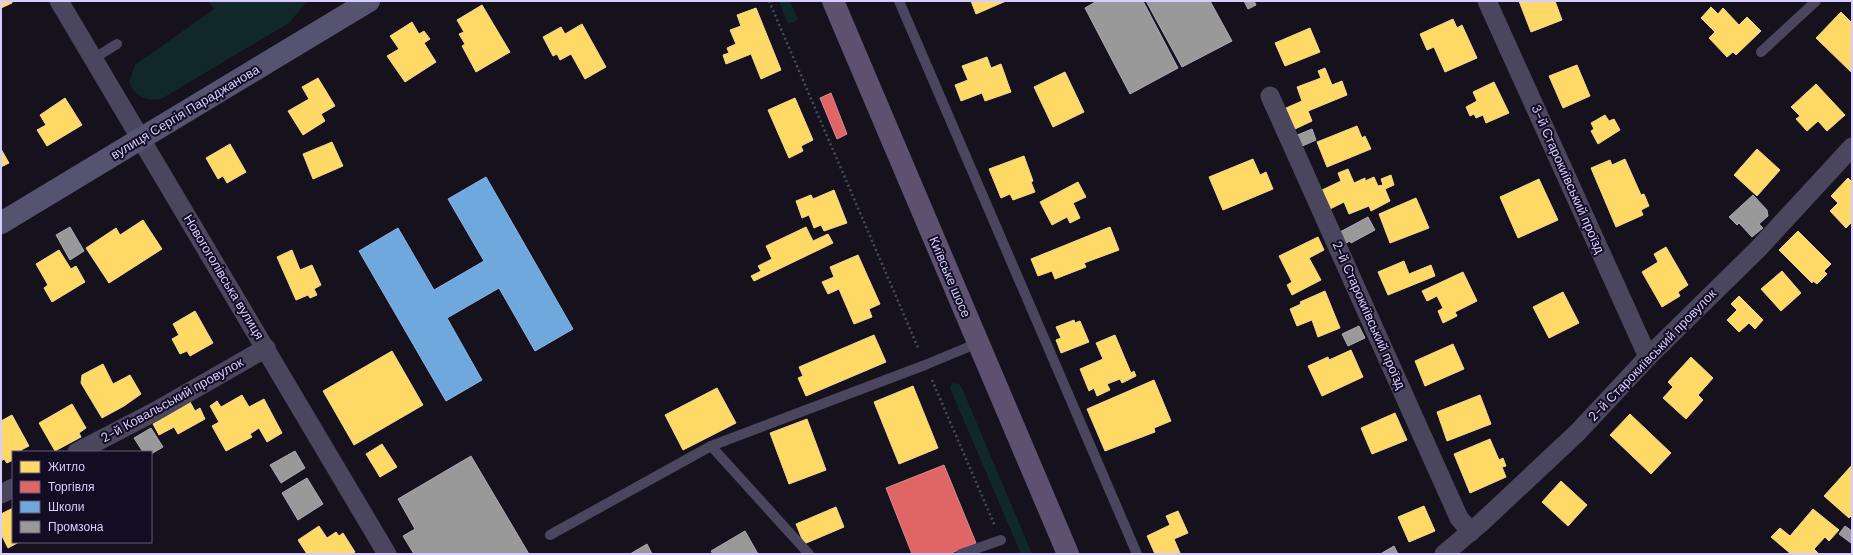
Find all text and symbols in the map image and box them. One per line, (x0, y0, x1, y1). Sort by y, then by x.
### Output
street label: вулиця Сергія Параджанова (108, 60, 263, 163)
street label: 3-й Старокиївський проїзд (1527, 102, 1609, 256)
street label: Новогоголівська вулиця (180, 211, 268, 343)
street label: Київське шосе (925, 234, 975, 320)
street label: 2-й Старокиївський проїзд (1329, 238, 1410, 392)
street label: 2-й Старокиївський провулок (1584, 285, 1720, 425)
street label: 2-й Ковальський провулок (98, 354, 246, 446)
legend (12, 451, 152, 543)
text: Житло (48, 459, 85, 475)
text: Торгівля (48, 479, 94, 495)
text: Школи (48, 499, 85, 515)
text: Промзона (48, 519, 104, 535)

